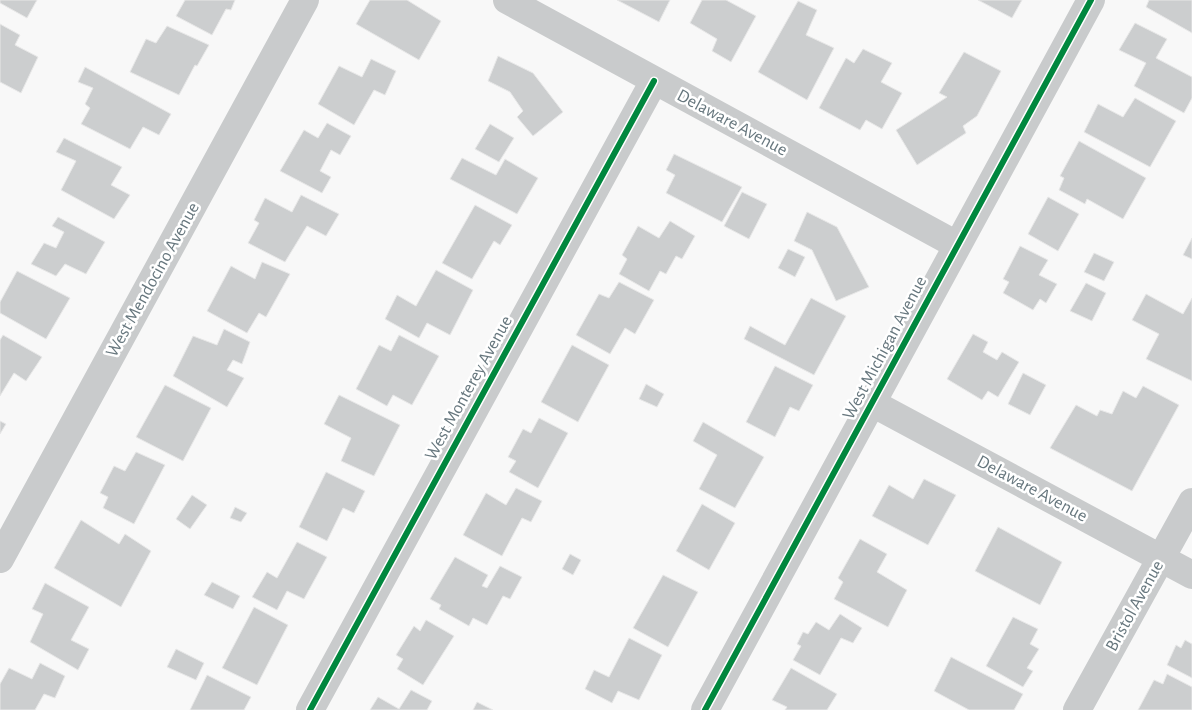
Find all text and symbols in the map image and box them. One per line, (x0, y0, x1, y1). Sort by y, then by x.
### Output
street label: Delaware Avenue (674, 86, 790, 160)
street label: West Mendocino Avenue (103, 200, 203, 360)
street label: West Michigan Avenue (840, 273, 930, 423)
street label: West Monterey Avenue (422, 313, 516, 463)
street label: Delaware Avenue (974, 452, 1090, 526)
street label: Bristol Avenue (1103, 558, 1167, 654)

